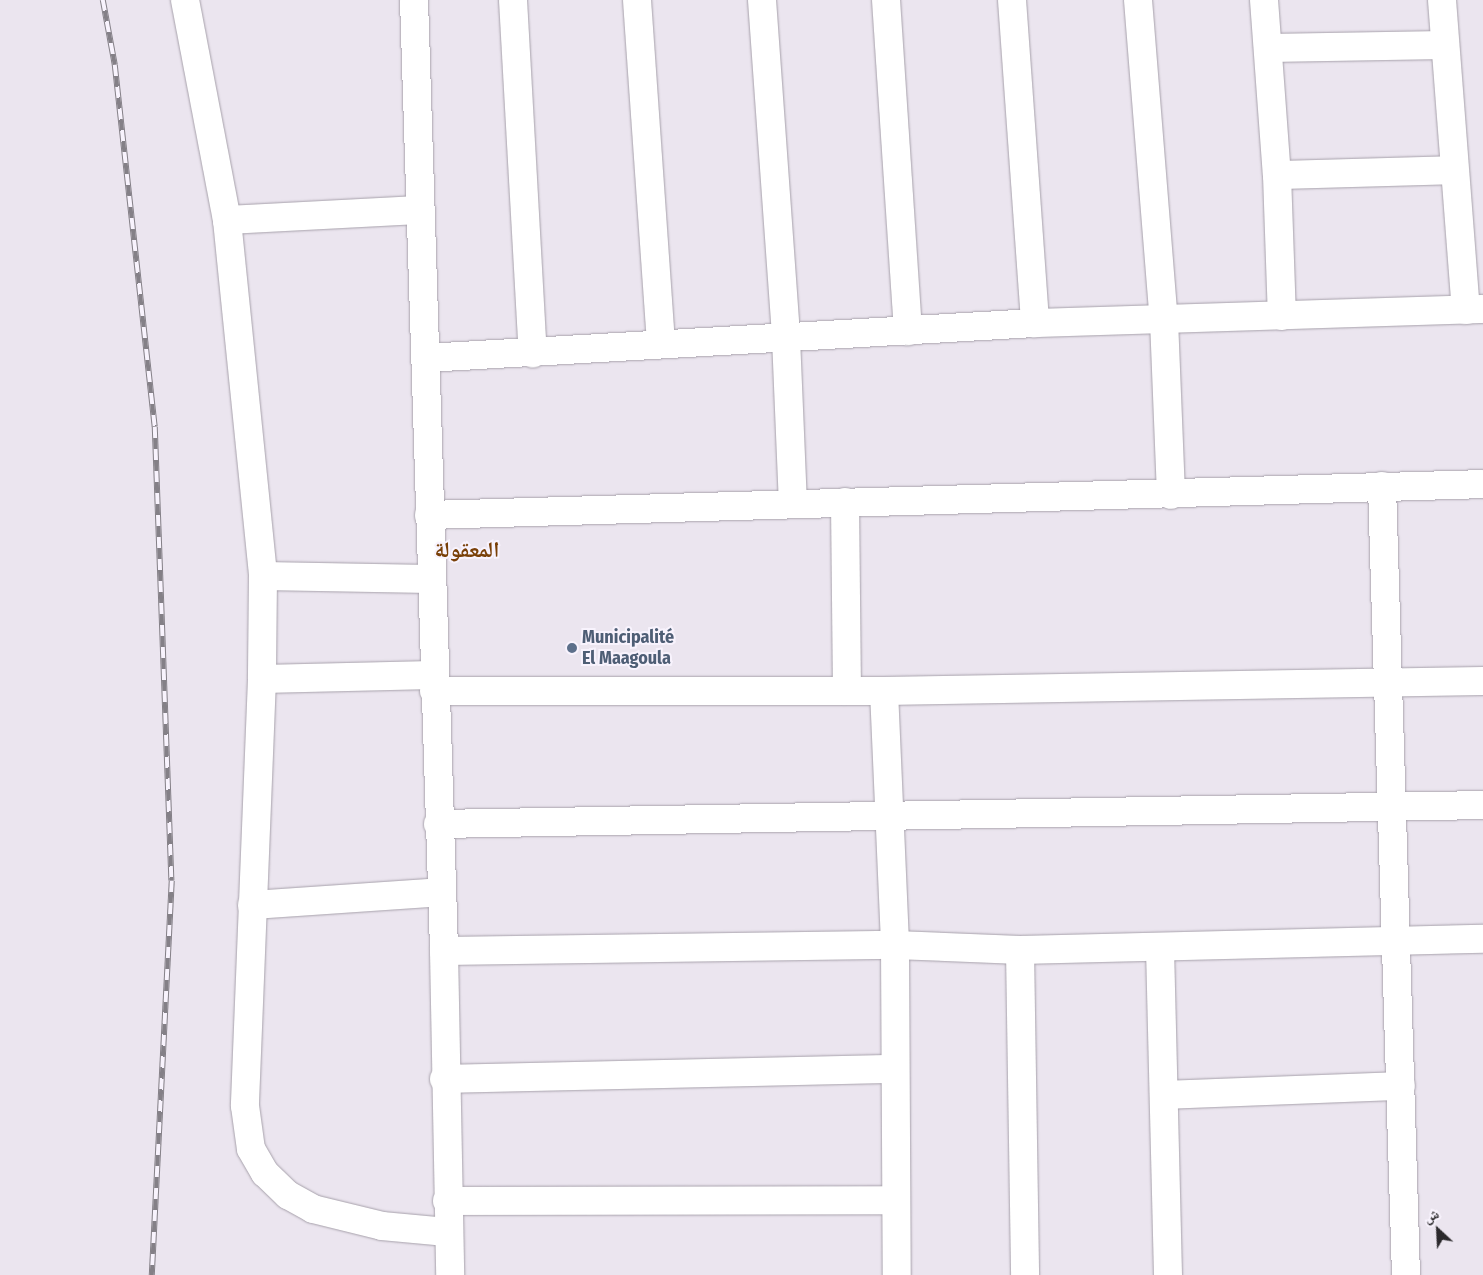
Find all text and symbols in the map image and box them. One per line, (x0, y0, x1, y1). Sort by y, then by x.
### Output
district label: المعقولة (435, 537, 499, 563)
place label: Municipalité El Maagoula (582, 627, 674, 670)
marker: Municipalité El Maagoula (566, 642, 578, 654)
north arrow (1413, 1205, 1463, 1255)
text: ش (1421, 1205, 1442, 1227)

